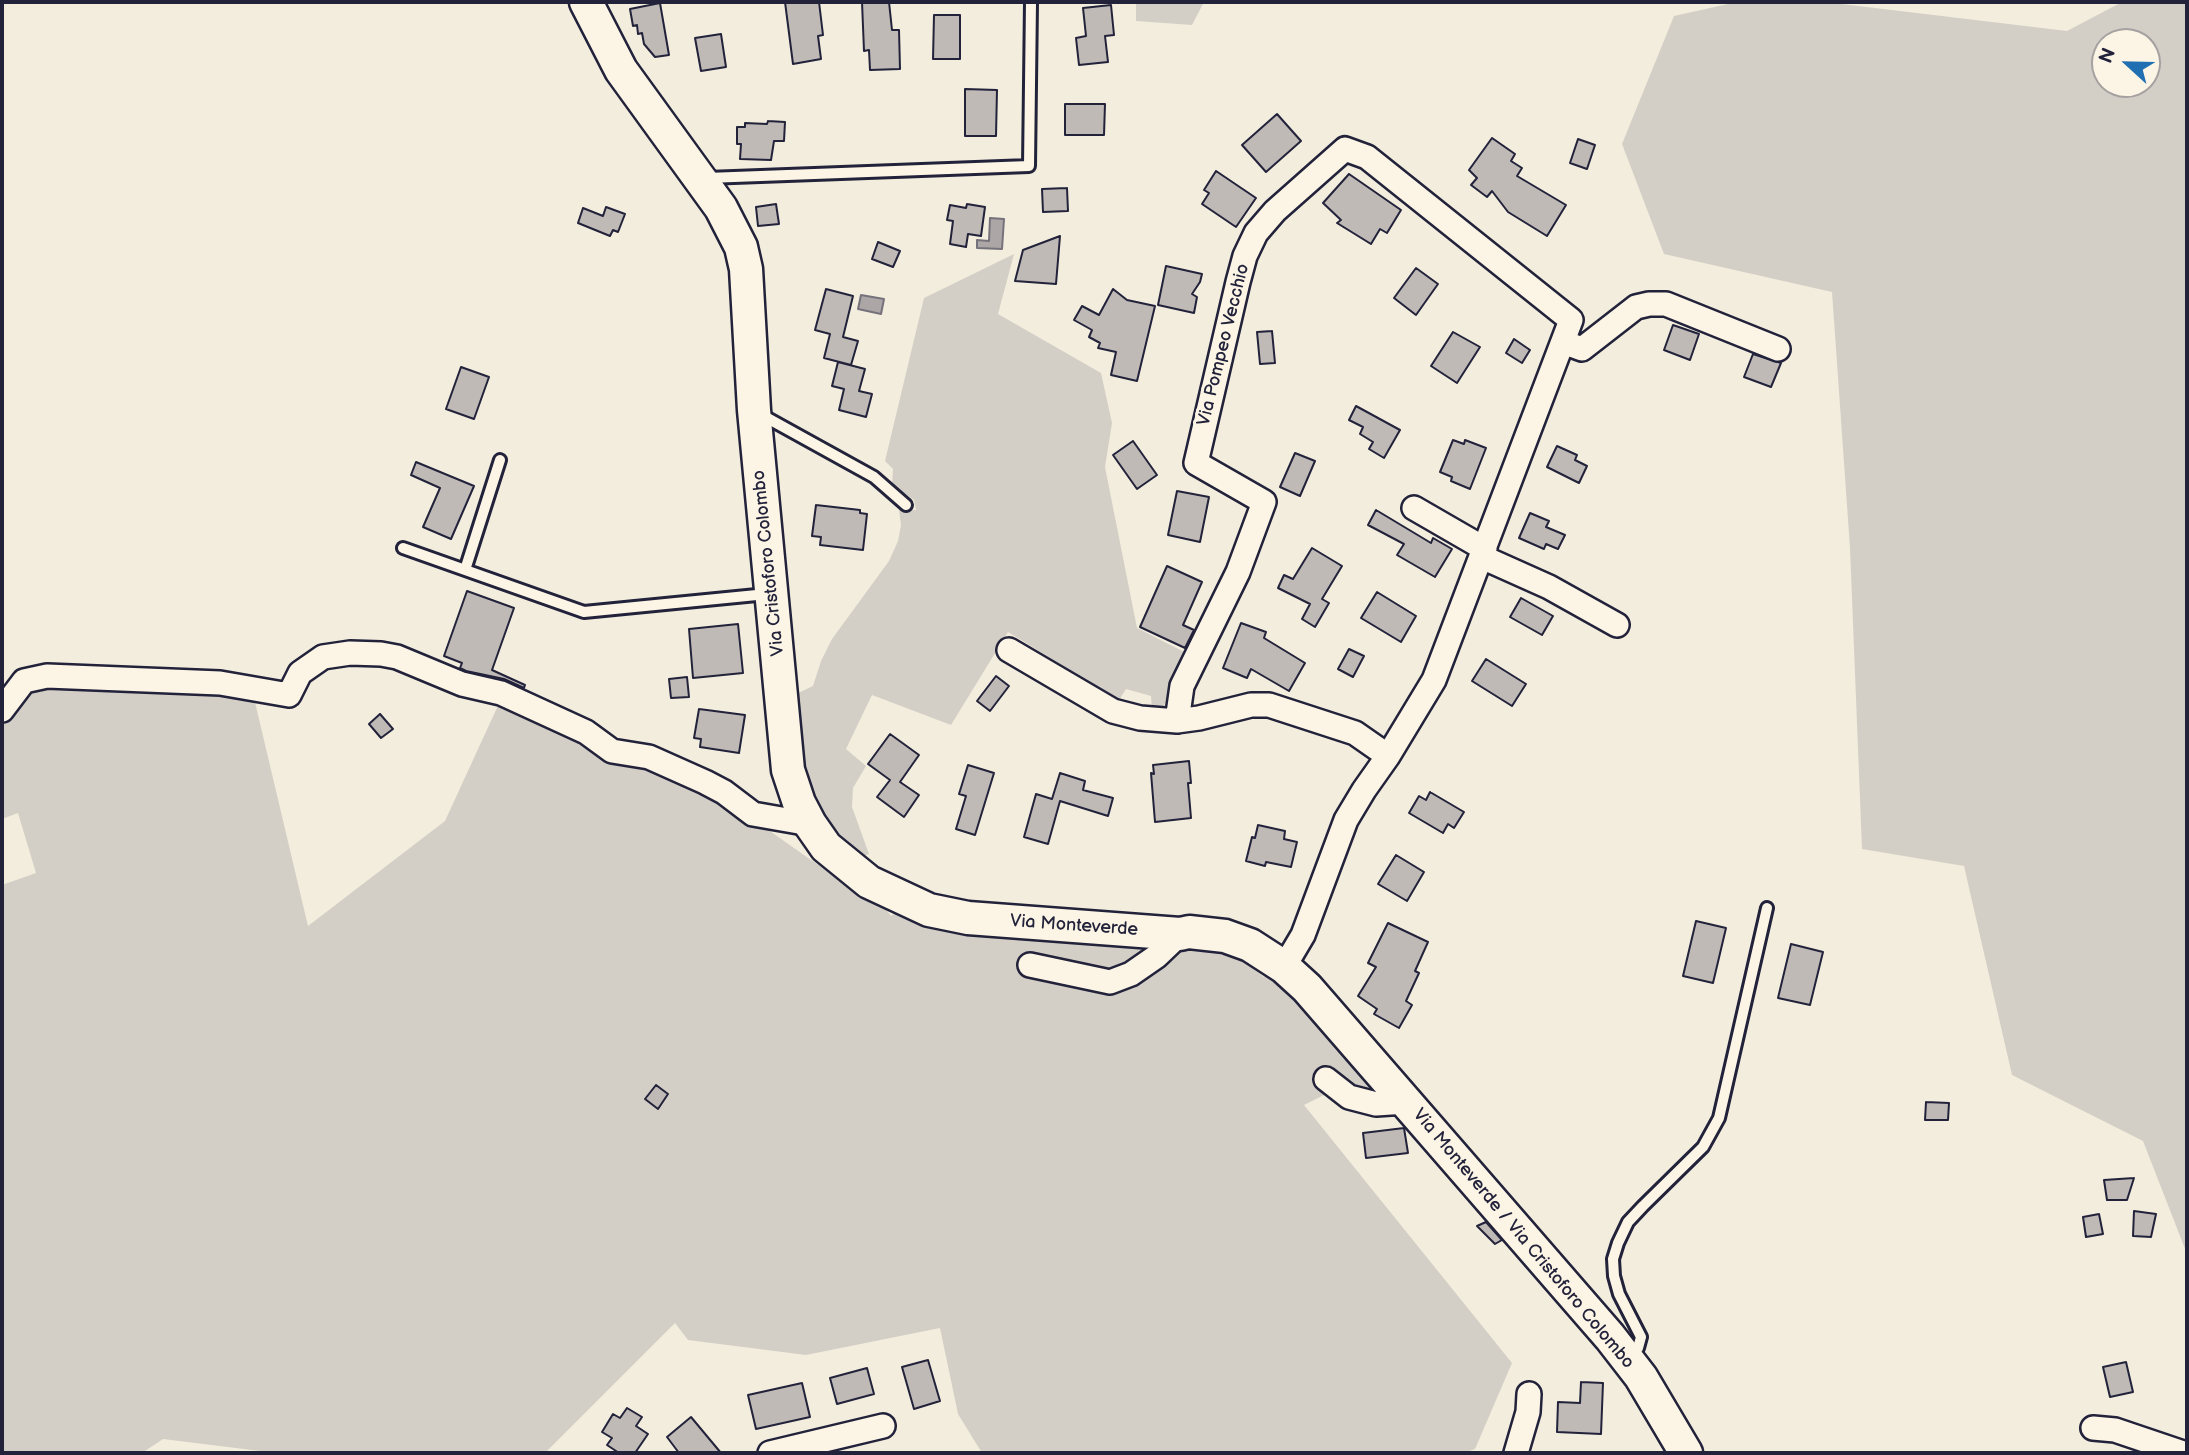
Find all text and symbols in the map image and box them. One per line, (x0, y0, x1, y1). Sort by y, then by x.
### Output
north arrow (2091, 28, 2161, 98)
text: N (2095, 45, 2121, 67)
street label: Via Pompeo Vecchio (1193, 262, 1255, 428)
street label: Via Cristoforo Colombo (748, 469, 790, 657)
street label: Via Monteverde (1009, 911, 1139, 941)
street label: Via Monteverde / Via Cristoforo Colombo (1408, 1105, 1638, 1373)

